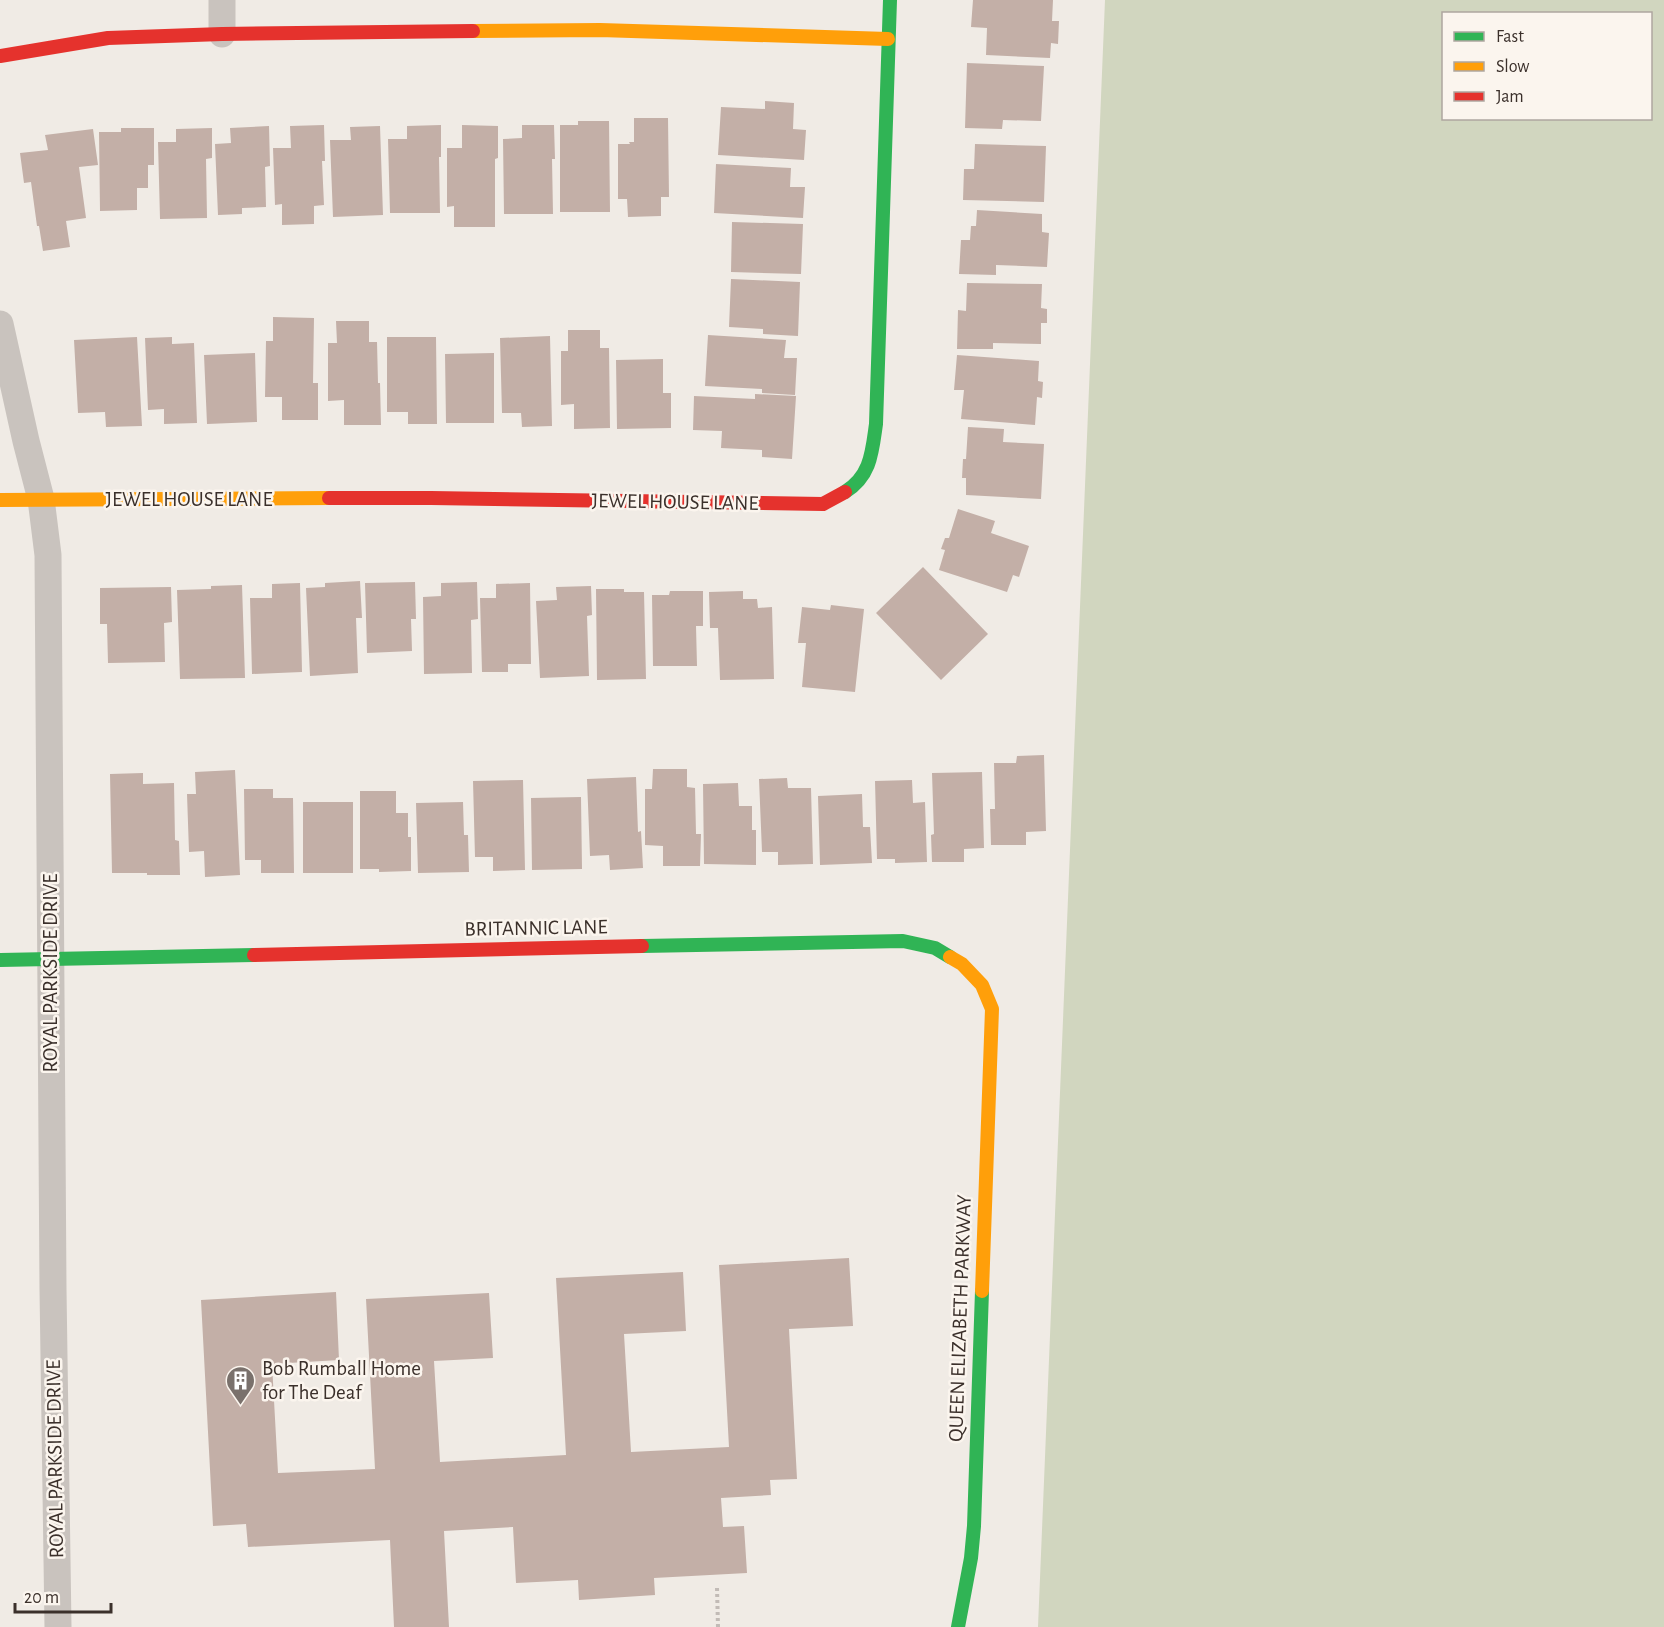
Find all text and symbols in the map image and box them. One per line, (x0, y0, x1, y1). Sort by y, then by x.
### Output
legend (1442, 12, 1652, 120)
text: Fast (1496, 28, 1524, 46)
text: Slow (1496, 58, 1529, 76)
text: Jam (1496, 88, 1524, 106)
street label: JEWEL HOUSE LANE (105, 489, 273, 510)
street label: JEWEL HOUSE LANE (591, 490, 759, 514)
street label: ROYAL PARKSIDE DRIVE (40, 874, 61, 1072)
street label: BRITANNIC LANE (464, 916, 608, 940)
street label: QUEEN ELIZABETH PARKWAY (945, 1194, 975, 1442)
place label: Bob Rumball Home for The Deaf (262, 1358, 421, 1403)
street label: ROYAL PARKSIDE DRIVE (43, 1359, 67, 1559)
building icon: Bob Rumball Home for The Deaf (225, 1364, 257, 1406)
scale bar (15, 1576, 111, 1614)
text: 20 m (24, 1589, 59, 1607)

